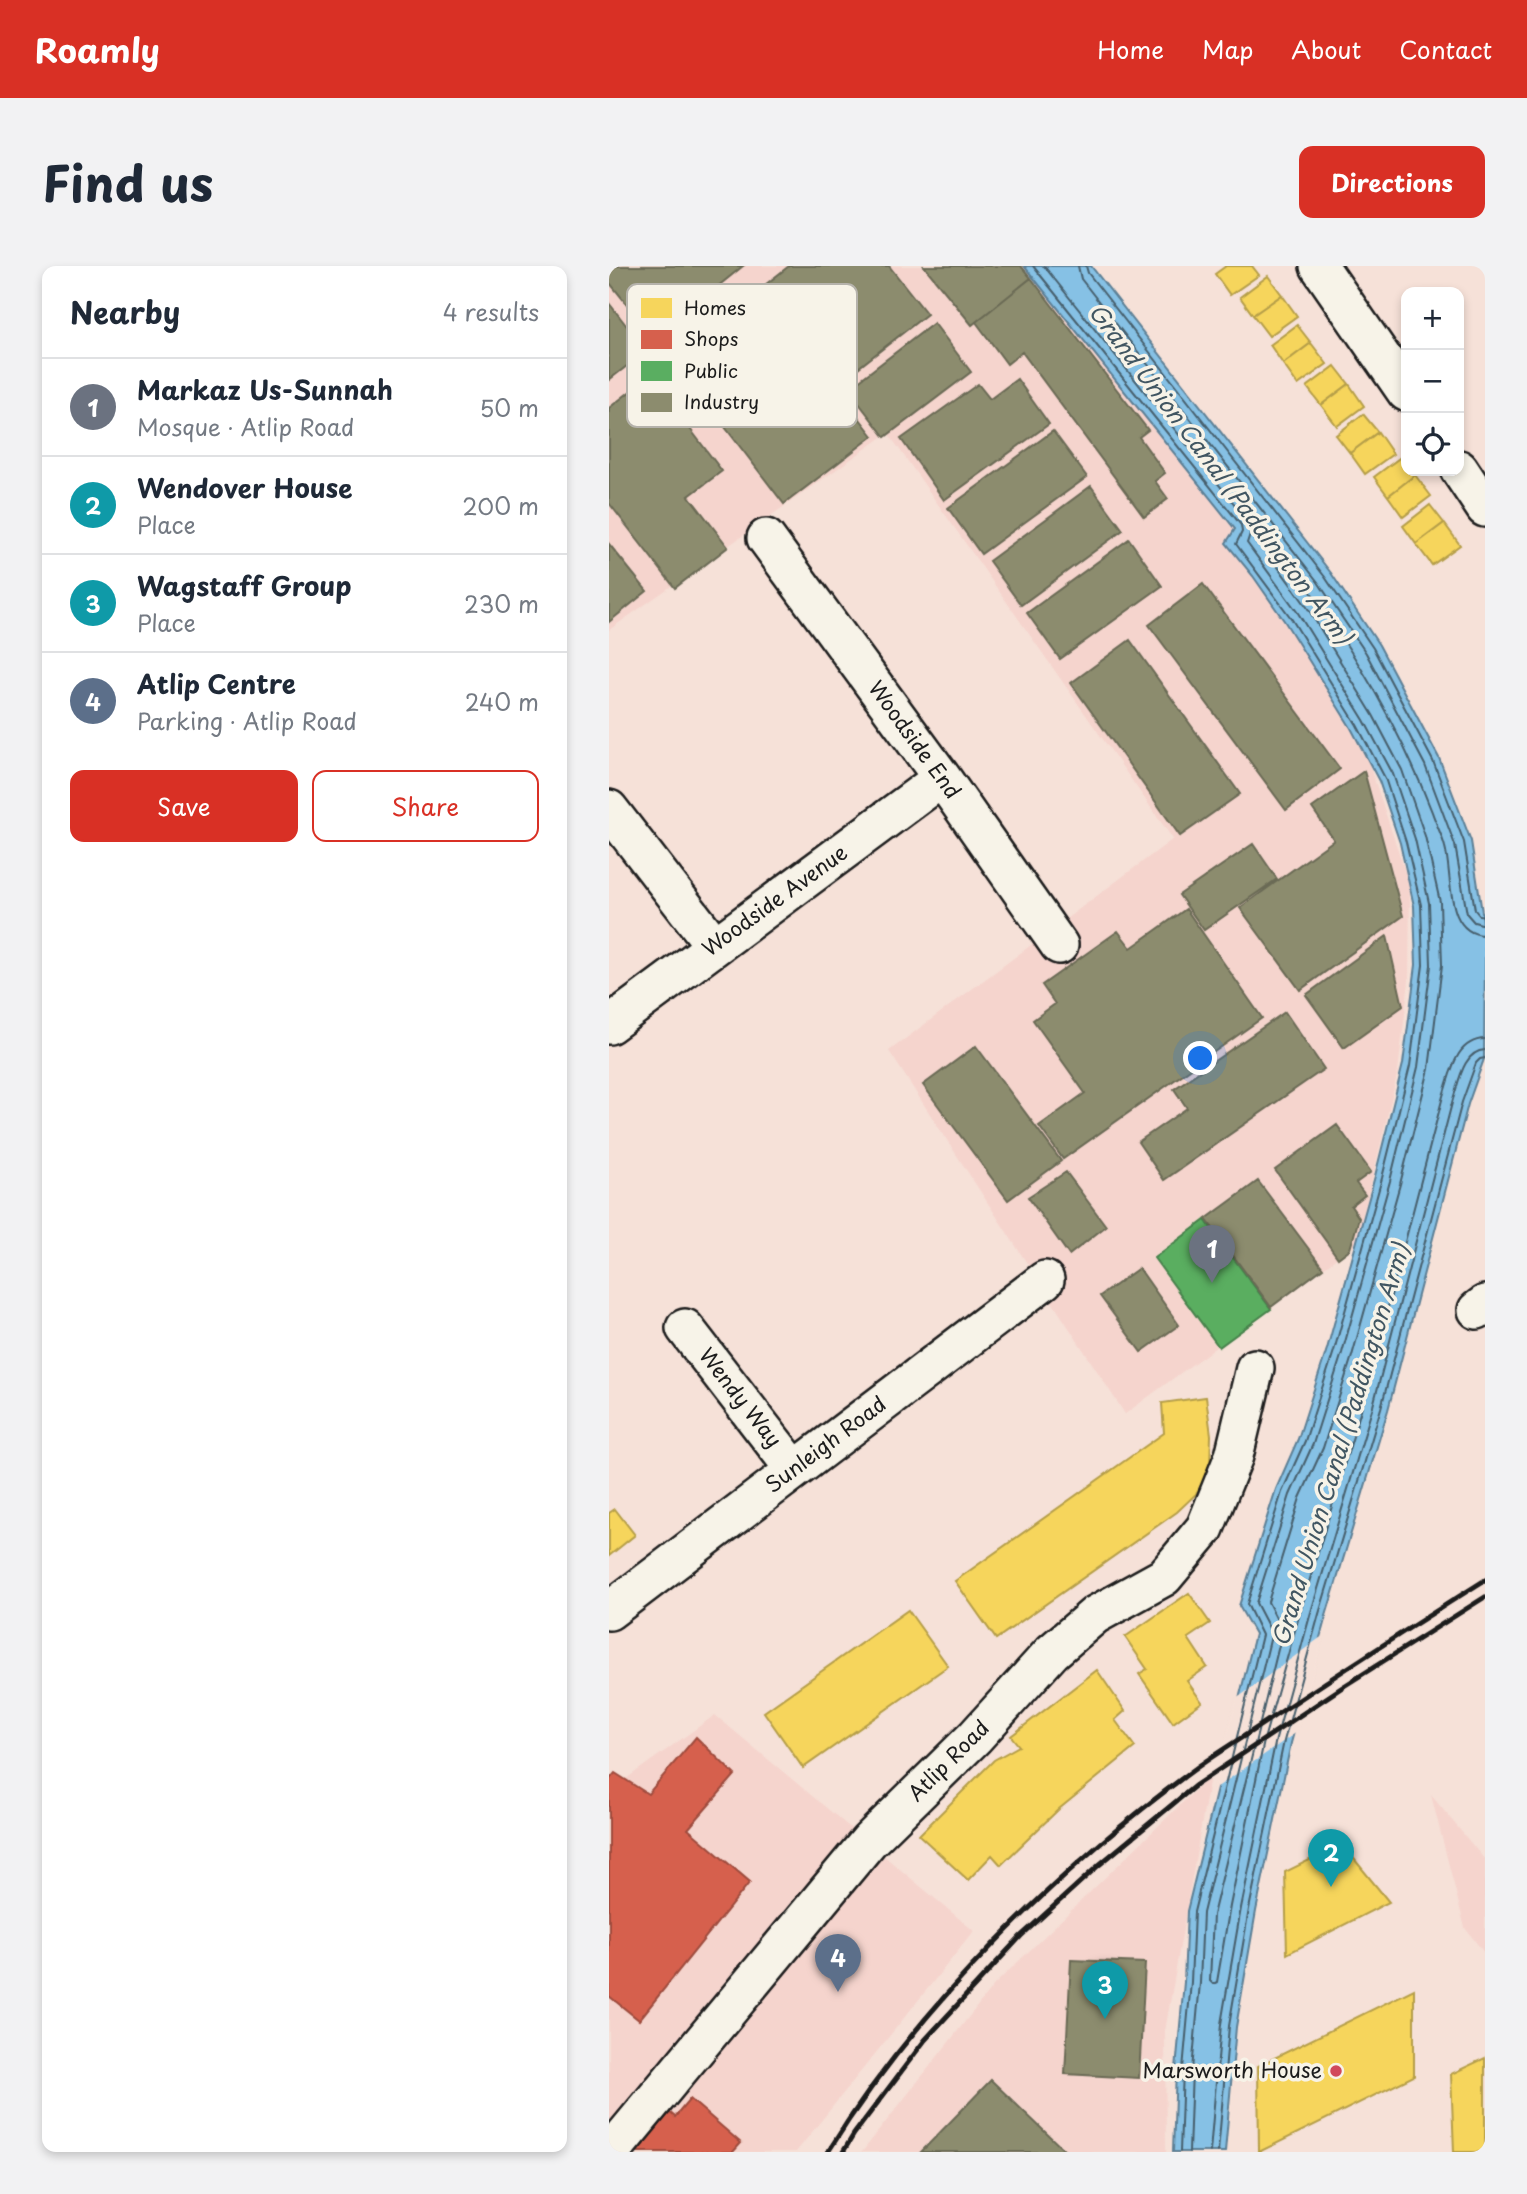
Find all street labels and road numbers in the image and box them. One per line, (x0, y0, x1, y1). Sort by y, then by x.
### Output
street label: Woodside End (862, 673, 970, 805)
street label: Woodside Avenue (694, 836, 853, 963)
street label: Wendy Way (692, 1340, 791, 1454)
street label: Sunleigh Road (758, 1387, 892, 1500)
street label: Atlip Road (900, 1712, 996, 1808)

